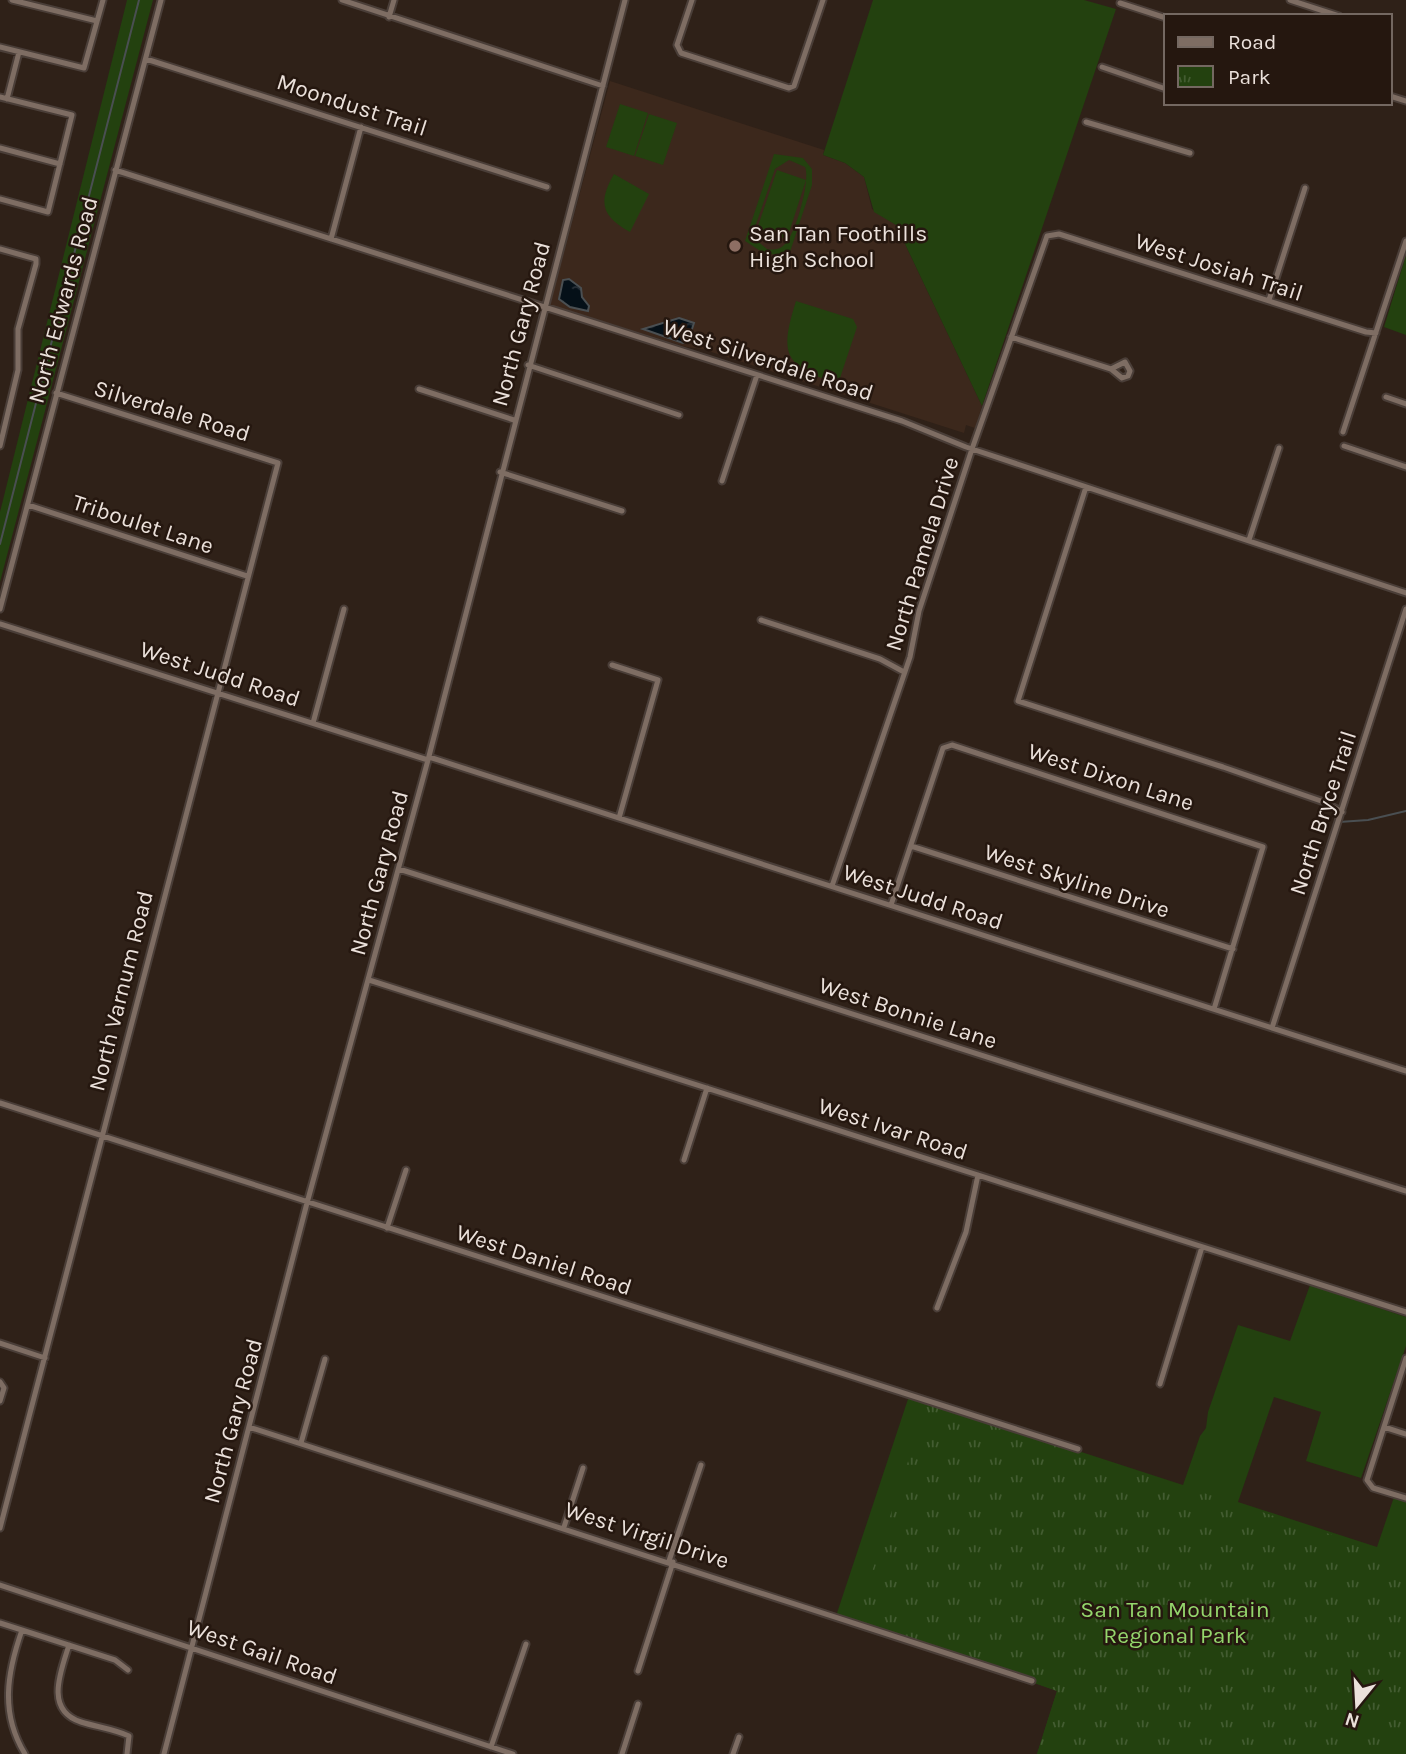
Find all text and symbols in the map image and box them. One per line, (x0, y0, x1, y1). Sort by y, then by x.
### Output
legend (1164, 14, 1392, 105)
text: Road (1228, 30, 1276, 54)
text: Park (1228, 65, 1271, 89)
street label: Moondust Trail (273, 68, 431, 142)
street label: North Edwards Road (22, 194, 104, 406)
place label: San Tan Foothills High School (749, 220, 927, 273)
street label: West Josiah Trail (1132, 227, 1306, 307)
marker: San Tan Foothills High School (727, 238, 743, 254)
street label: North Gary Road (486, 239, 556, 409)
street label: West Silverdale Road (659, 313, 877, 407)
street label: Silverdale Road (91, 374, 253, 448)
street label: North Pamela Drive (880, 454, 964, 654)
street label: Triboulet Lane (69, 489, 217, 559)
street label: West Judd Road (137, 635, 303, 713)
street label: North Bryce Trail (1284, 727, 1362, 899)
street label: West Dixon Lane (1025, 737, 1197, 817)
street label: North Gary Road (344, 788, 414, 958)
street label: West Skyline Drive (981, 838, 1173, 924)
street label: West Judd Road (840, 858, 1006, 936)
street label: North Varnum Road (83, 888, 159, 1094)
street label: West Bonnie Lane (816, 971, 1000, 1055)
street label: West Ivar Road (815, 1092, 971, 1166)
street label: West Daniel Road (453, 1219, 635, 1301)
street label: North Gary Road (198, 1336, 268, 1506)
street label: West Virgil Drive (561, 1496, 733, 1574)
park label: San Tan Mountain Regional Park (1080, 1596, 1270, 1649)
street label: West Gail Road (183, 1614, 341, 1690)
north arrow (1322, 1670, 1392, 1740)
text: N (1342, 1708, 1362, 1733)

